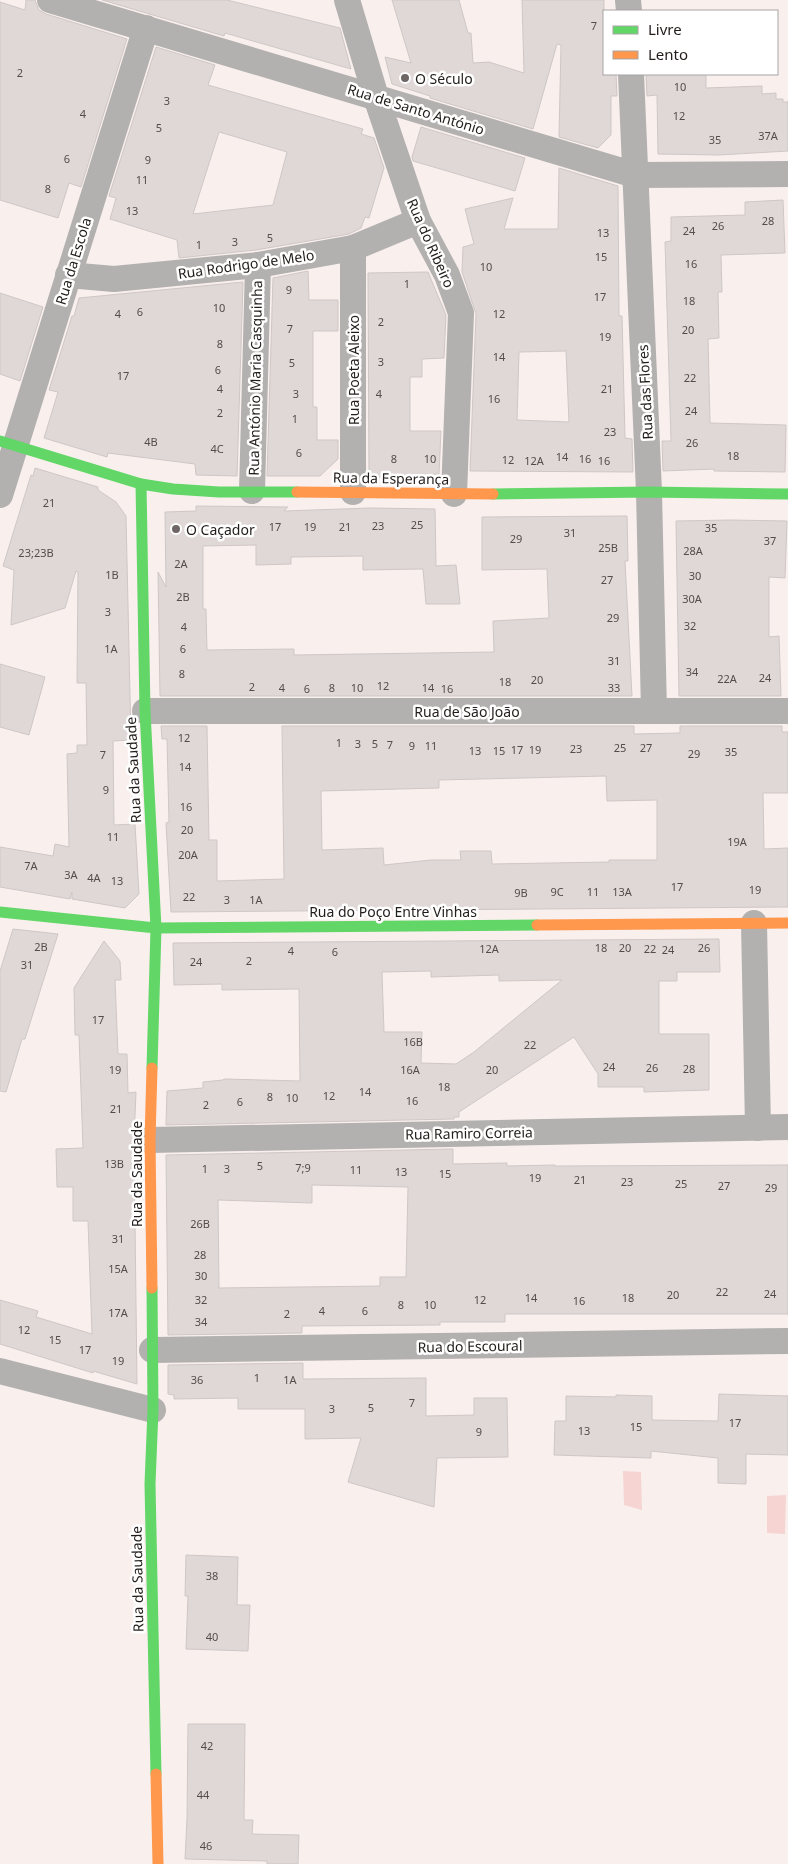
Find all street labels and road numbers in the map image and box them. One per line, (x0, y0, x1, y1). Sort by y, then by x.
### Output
street label: Rua de Santo António (345, 79, 487, 139)
street label: Rua do Ribeiro (403, 195, 459, 291)
street label: Rua da Escola (51, 215, 95, 307)
street label: Rua Rodrigo de Melo (177, 245, 315, 283)
street label: Rua António Maria Casquinha (244, 280, 266, 476)
street label: Rua Poeta Aleixo (344, 315, 363, 425)
street label: Rua das Flores (633, 344, 657, 440)
street label: Rua da Esperança (333, 467, 449, 489)
street label: Rua de São João (414, 702, 520, 721)
street label: Rua da Saudade (121, 716, 145, 823)
street label: Rua do Poço Entre Vinhas (309, 902, 477, 921)
street label: Rua da Saudade (127, 1121, 146, 1227)
street label: Rua Ramiro Correia (405, 1122, 533, 1144)
street label: Rua do Escoural (417, 1336, 523, 1356)
street label: Rua da Saudade (127, 1526, 147, 1632)

